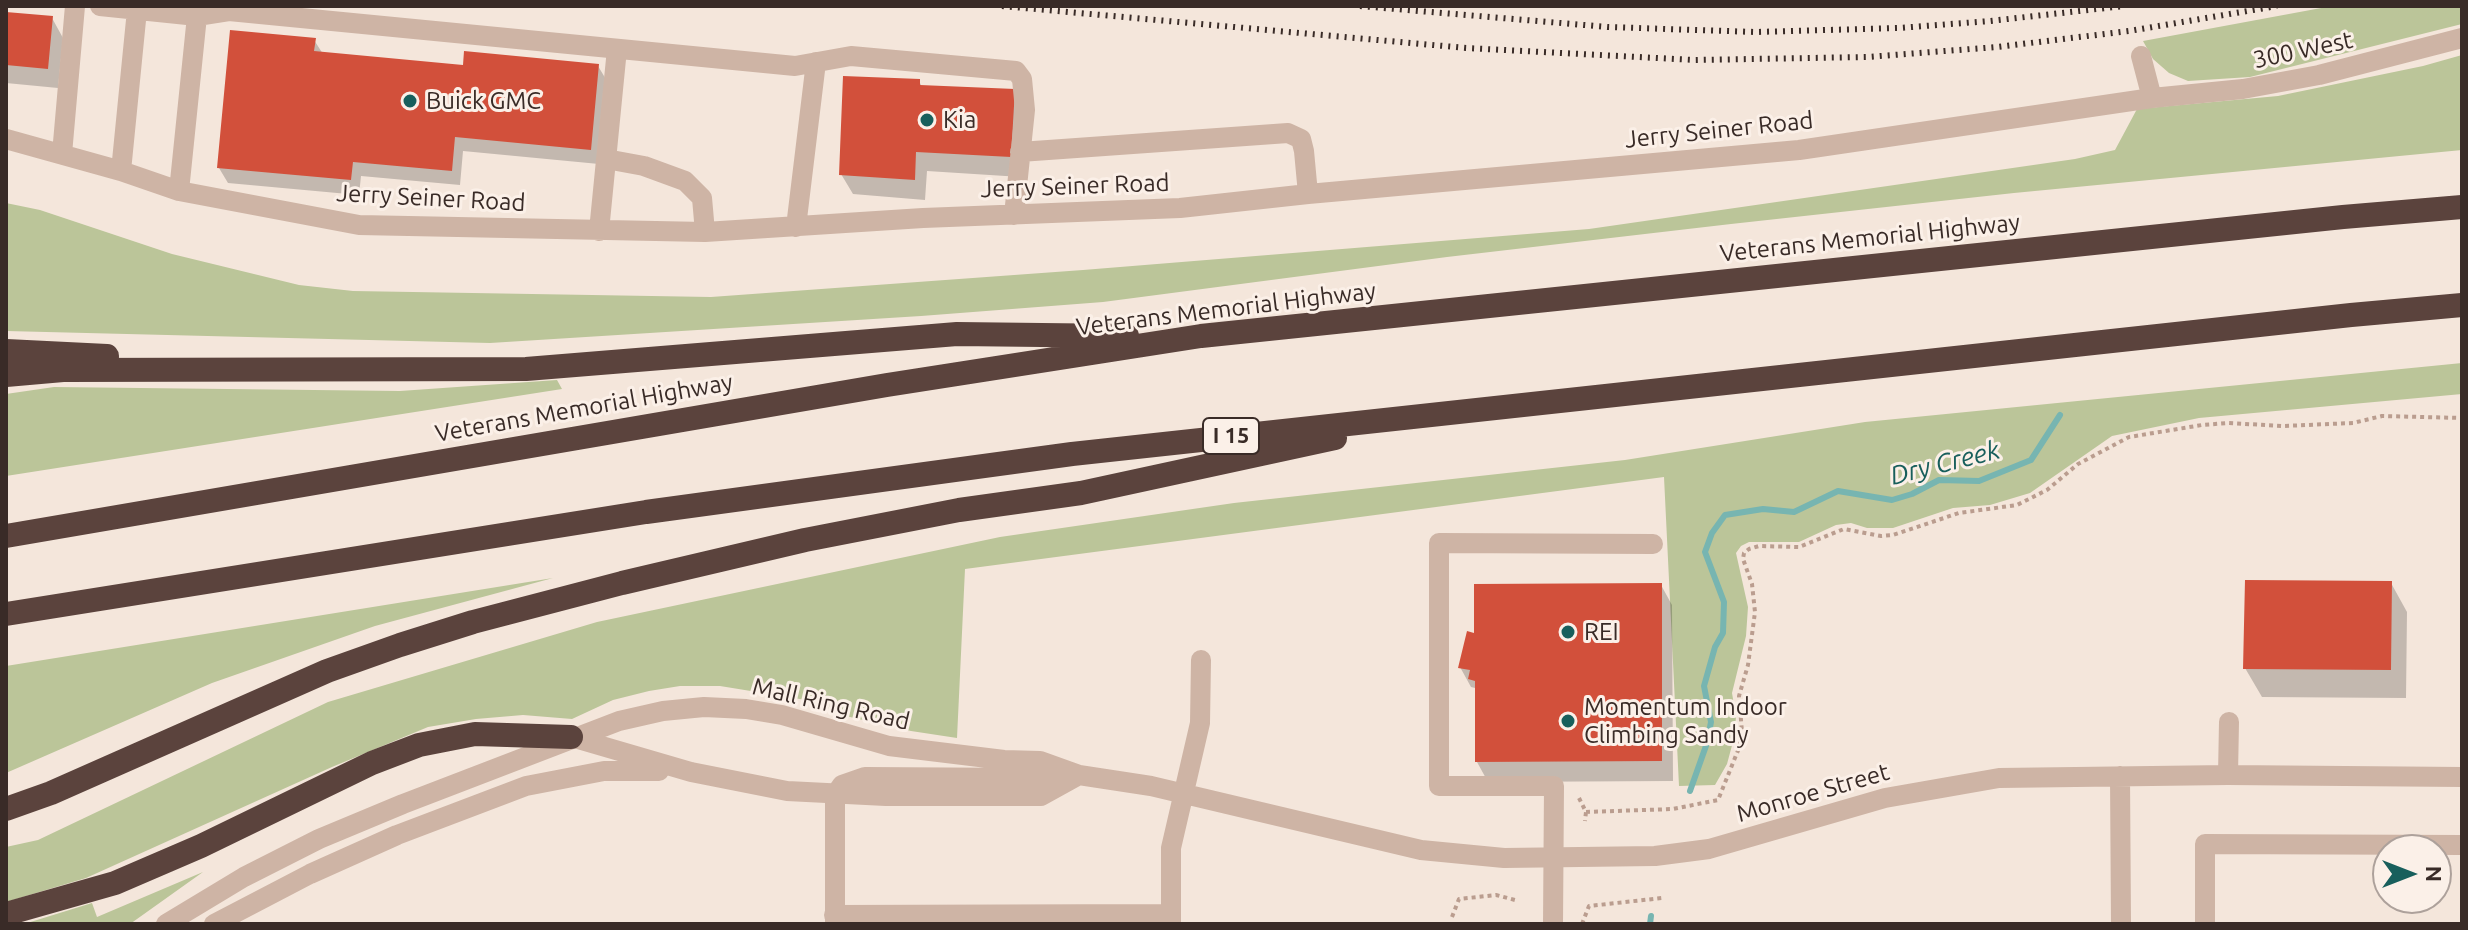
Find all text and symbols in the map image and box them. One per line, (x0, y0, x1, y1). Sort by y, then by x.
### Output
street label: 300 West (2251, 25, 2355, 75)
place label: Buick GMC (426, 87, 541, 115)
marker: Buick GMC (401, 92, 419, 110)
place label: Kia (943, 106, 976, 134)
street label: Jerry Seiner Road (1623, 106, 1815, 154)
marker: Kia (918, 111, 936, 129)
street label: Jerry Seiner Road (980, 168, 1170, 204)
street label: Jerry Seiner Road (336, 179, 526, 217)
street label: Veterans Memorial Highway (1718, 208, 2022, 268)
street label: Veterans Memorial Highway (1075, 276, 1377, 342)
street label: Veterans Memorial Highway (433, 368, 735, 448)
road number: I 15 (1203, 418, 1259, 454)
water label: Dry Creek (1887, 434, 2003, 492)
place label: REI (1584, 618, 1619, 646)
marker: REI (1559, 623, 1577, 641)
street label: Mall Ring Road (750, 672, 912, 736)
place label: Momentum Indoor Climbing Sandy (1584, 693, 1787, 749)
marker: Momentum Indoor Climbing Sandy (1559, 712, 1577, 730)
street label: Monroe Street (1733, 757, 1893, 829)
north arrow (2372, 834, 2452, 914)
text: N (2422, 866, 2447, 882)

